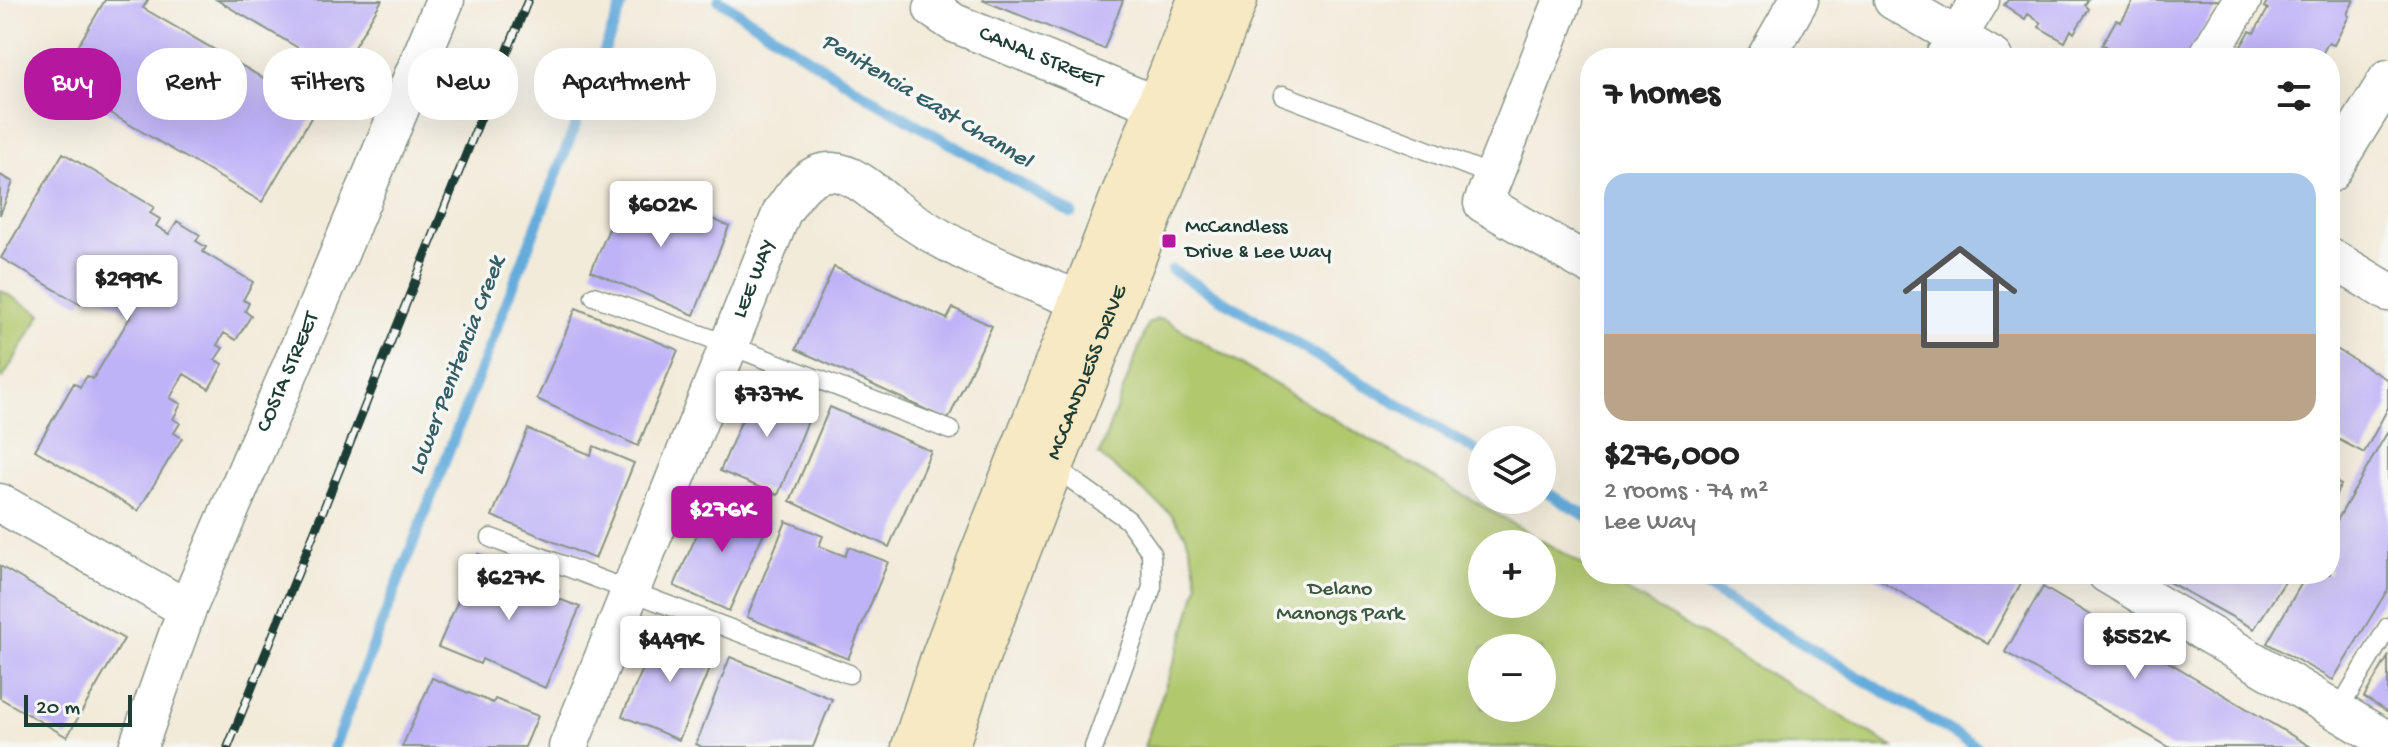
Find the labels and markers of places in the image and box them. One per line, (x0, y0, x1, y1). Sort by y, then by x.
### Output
pin: $602K (605, 181, 717, 249)
place label: McCandless Drive & Lee Way (1183, 215, 1331, 266)
marker: McCandless Drive & Lee Way (1160, 232, 1178, 250)
pin: $299K (71, 255, 183, 323)
pin: $737K (711, 371, 823, 439)
pin: $276K (666, 486, 778, 554)
pin: $627K (453, 554, 565, 622)
pin: $552K (2079, 613, 2191, 681)
pin: $449K (614, 616, 726, 684)

